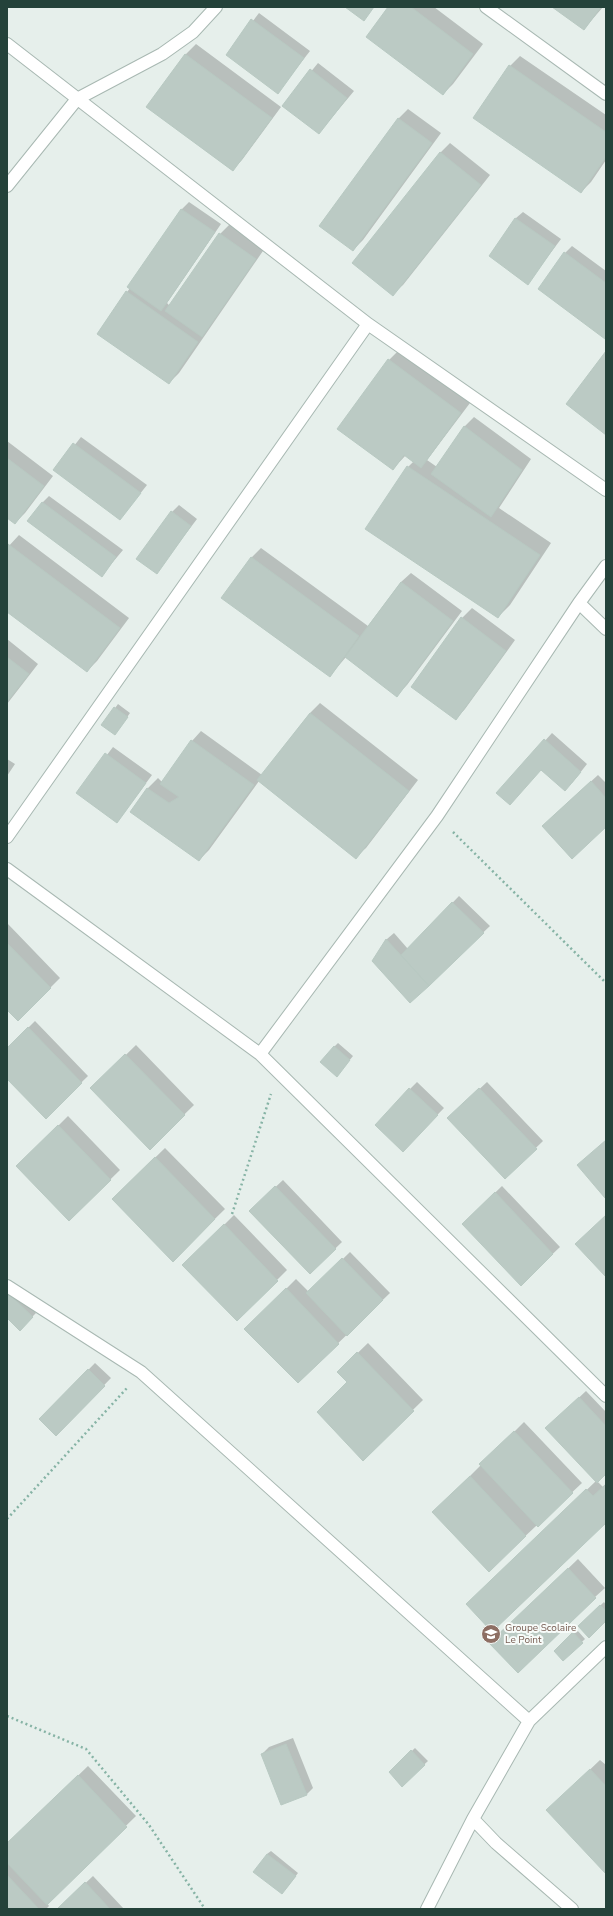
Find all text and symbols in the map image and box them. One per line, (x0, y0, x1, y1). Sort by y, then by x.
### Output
place label: Groupe Scolaire Le Point (505, 1621, 576, 1647)
school or university icon: Groupe Scolaire Le Point (480, 1623, 502, 1645)

